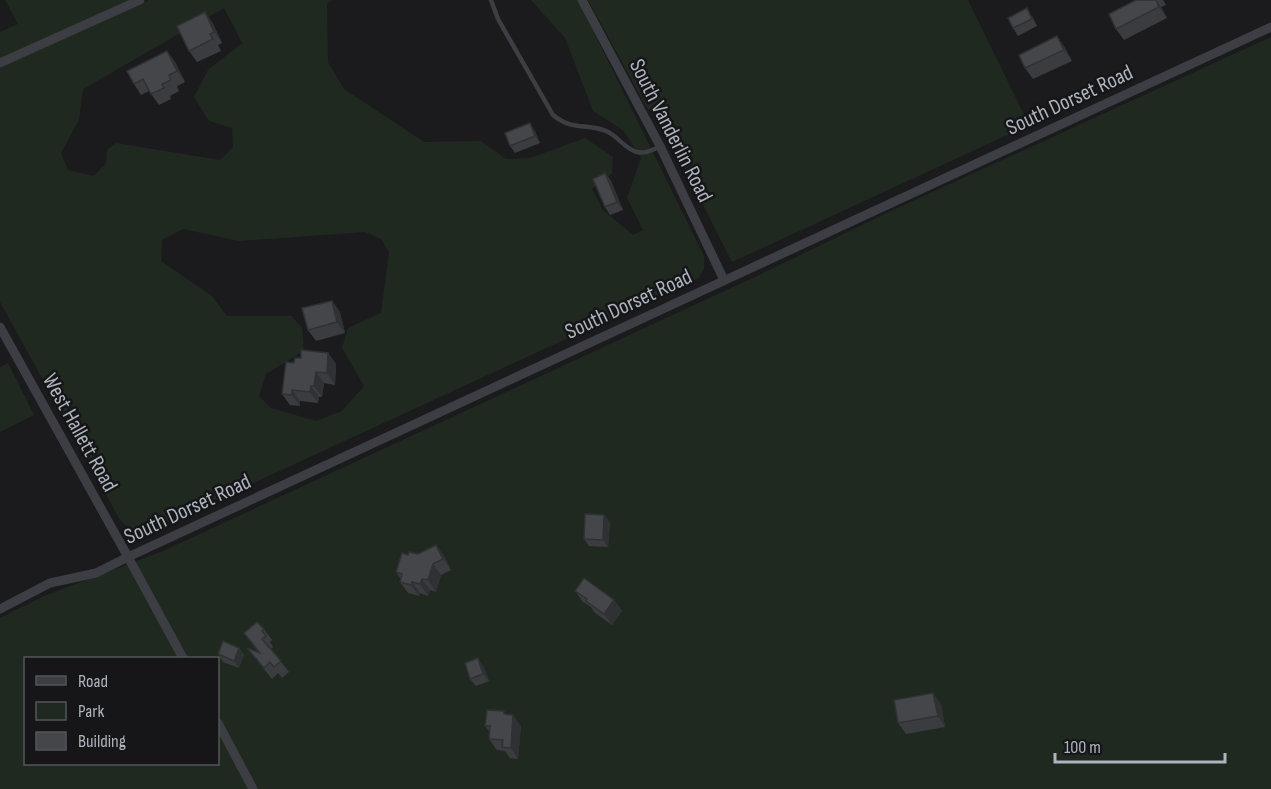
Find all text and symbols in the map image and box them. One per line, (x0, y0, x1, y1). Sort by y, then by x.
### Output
street label: South Vanderlin Road (623, 55, 718, 207)
street label: South Dorset Road (1002, 59, 1137, 142)
street label: South Dorset Road (561, 263, 696, 346)
street label: West Hallett Road (36, 369, 123, 497)
street label: South Dorset Road (120, 468, 255, 551)
legend (24, 657, 219, 765)
text: Road (78, 671, 108, 692)
text: Park (78, 701, 104, 722)
scale bar (1055, 726, 1224, 764)
text: Building (78, 731, 126, 752)
text: 100 m (1064, 737, 1101, 758)

